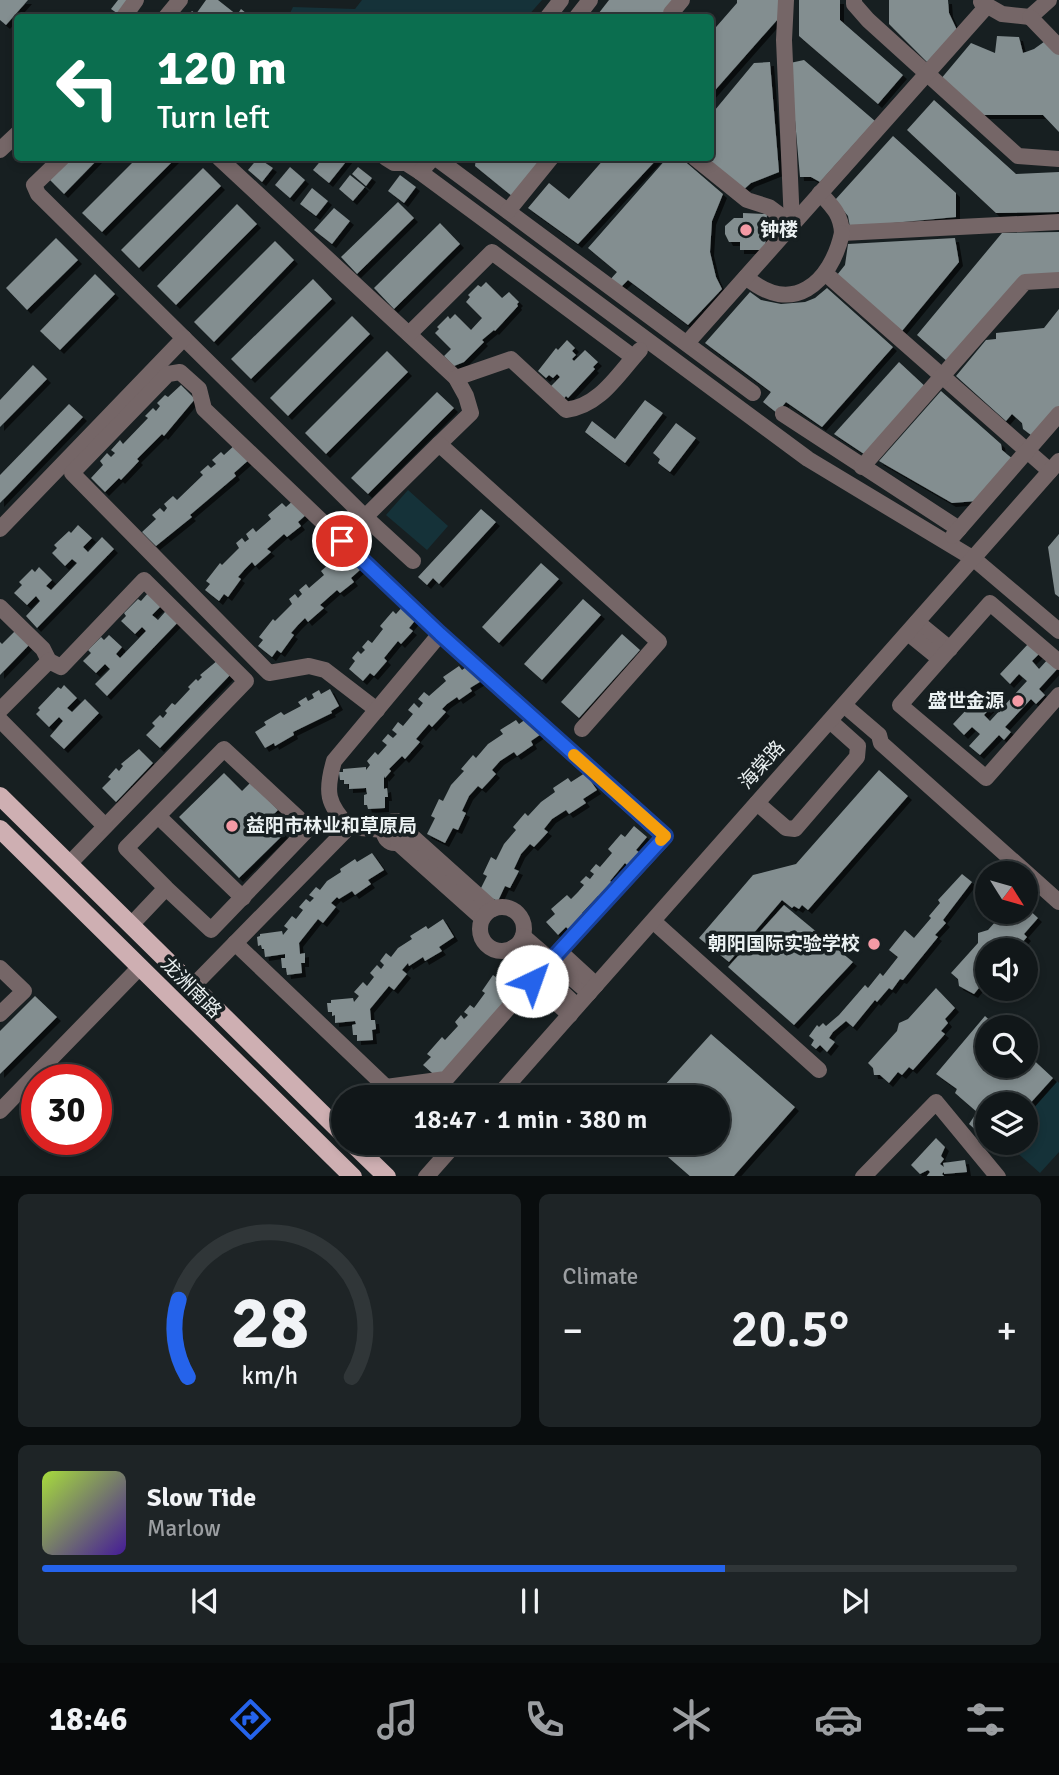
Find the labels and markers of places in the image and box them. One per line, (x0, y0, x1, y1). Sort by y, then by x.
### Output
place label: 钟楼 (760, 218, 798, 242)
marker: 钟楼 (738, 222, 754, 238)
pin (312, 511, 372, 571)
place label: 盛世金源 (928, 689, 1004, 713)
marker: 盛世金源 (1010, 693, 1026, 709)
place label: 益阳市林业和草原局 (246, 814, 417, 838)
marker: 益阳市林业和草原局 (224, 818, 240, 834)
place label: 朝阳国际实验学校 (708, 932, 860, 956)
marker: 朝阳国际实验学校 (866, 936, 882, 952)

